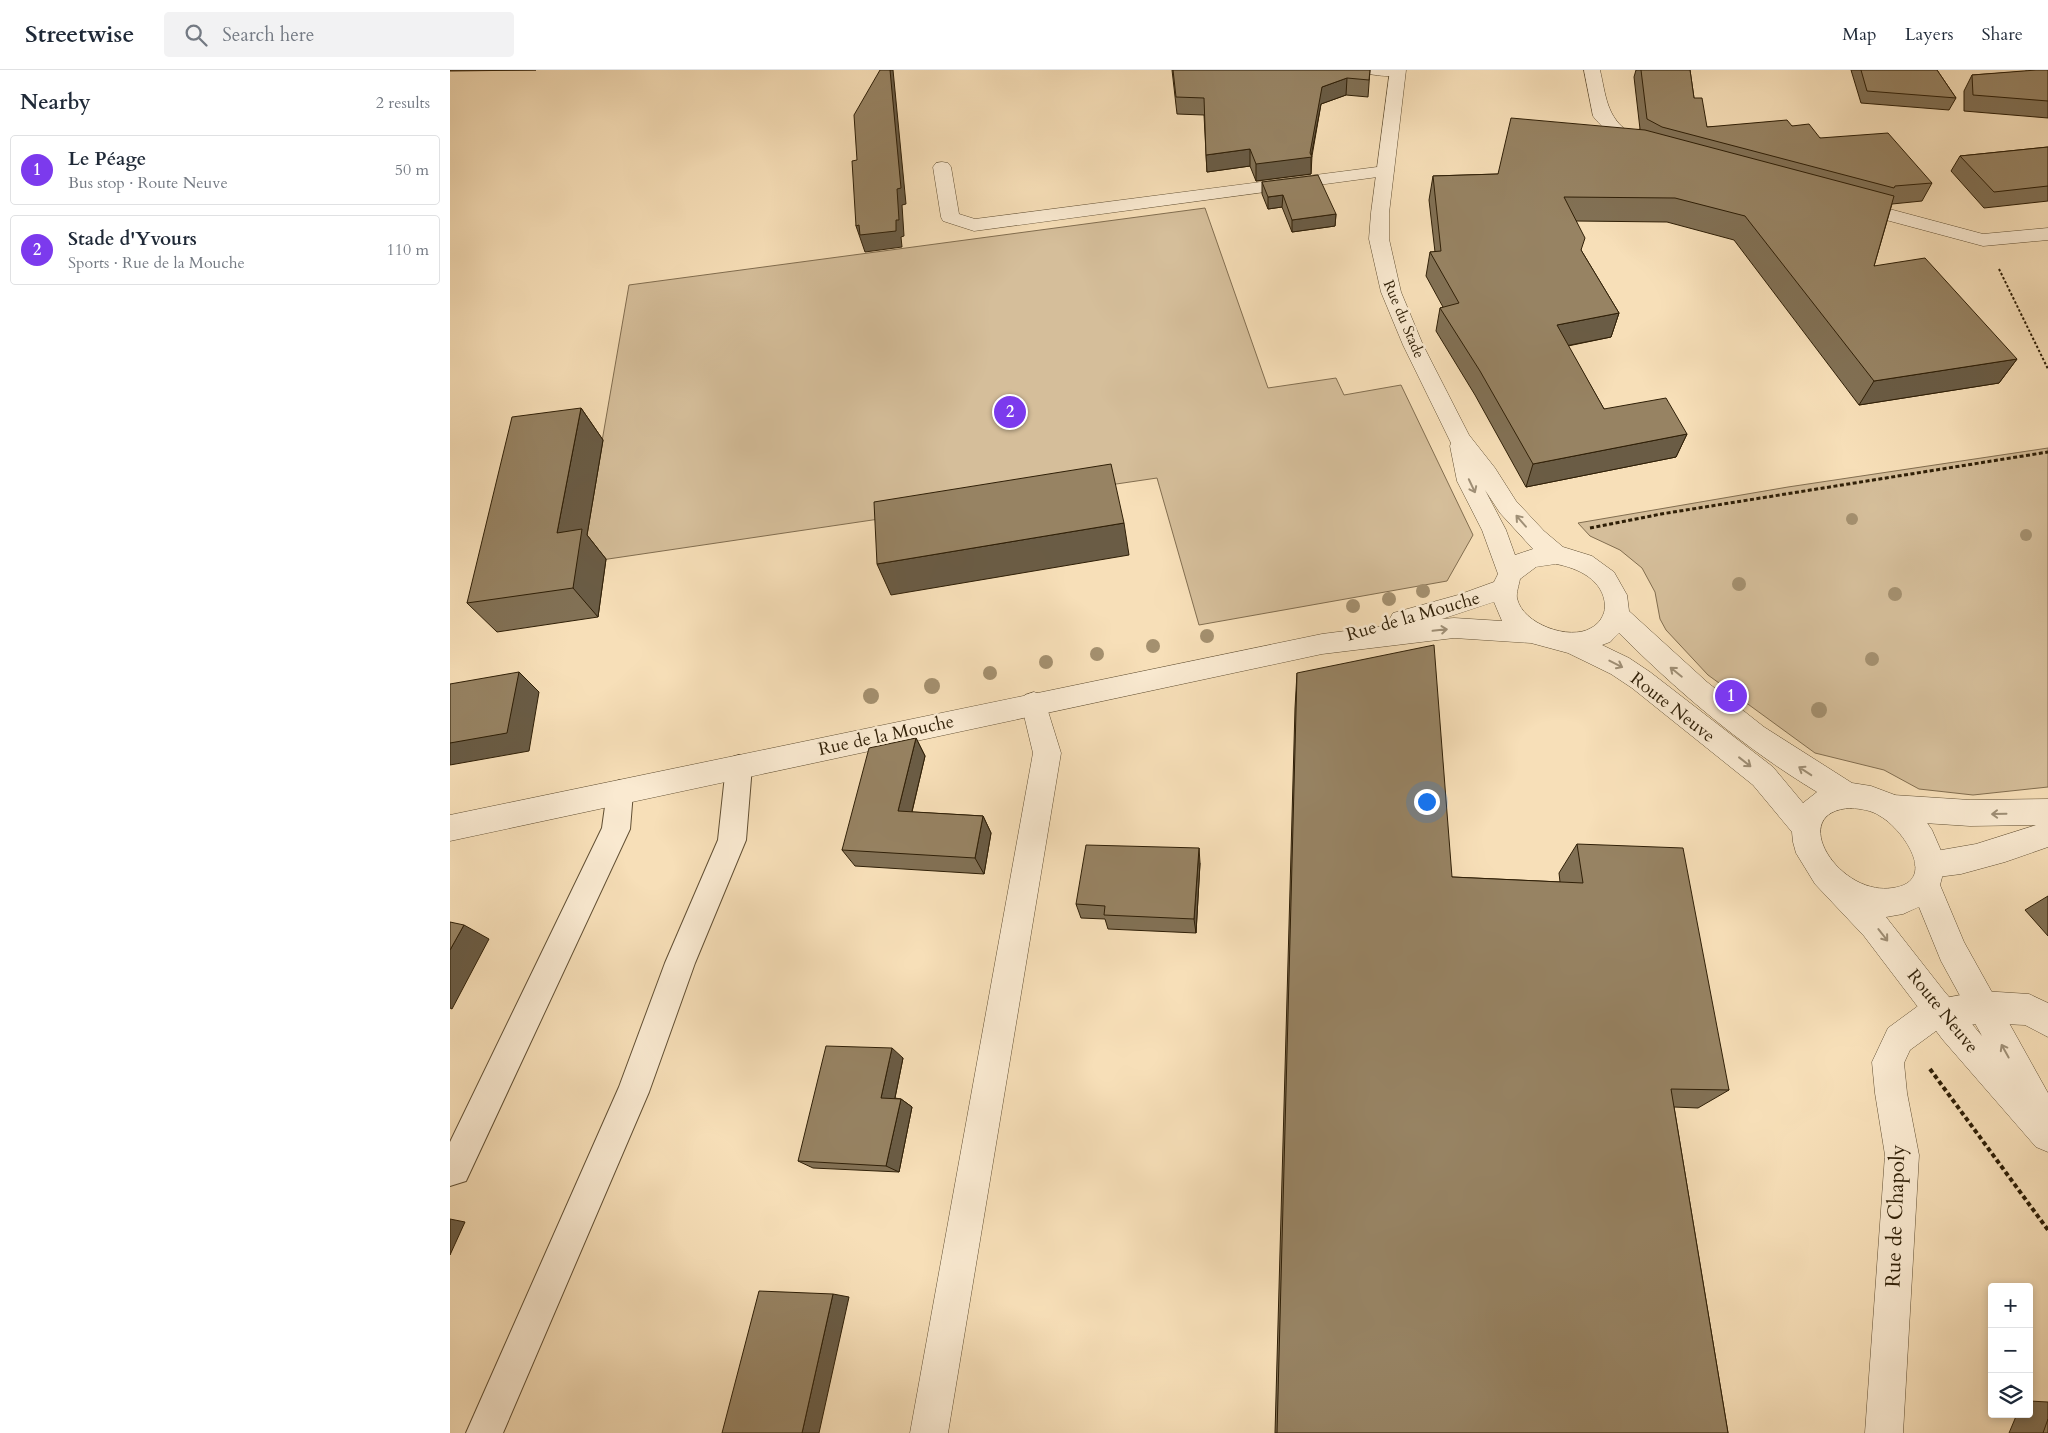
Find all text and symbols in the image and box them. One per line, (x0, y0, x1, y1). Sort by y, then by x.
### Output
search box (164, 12, 514, 57)
text: Streetwise (25, 18, 134, 51)
icon: search (182, 21, 210, 49)
text: Search here (222, 22, 314, 48)
text: Map (1842, 22, 1877, 47)
text: Layers (1905, 22, 1954, 47)
text: Share (1982, 22, 2023, 47)
text: Nearby (20, 88, 91, 117)
text: 2 results (376, 92, 430, 114)
text: Le Péage (68, 146, 146, 172)
text: 1 (33, 159, 41, 181)
text: 50 m (395, 159, 429, 181)
text: Bus stop · Route Neuve (68, 172, 228, 194)
text: Stade d'Yvours (68, 226, 197, 252)
text: 2 (33, 239, 41, 261)
text: 110 m (387, 239, 429, 261)
text: Sports · Rue de la Mouche (68, 252, 245, 274)
street label: Rue du Stade (1379, 277, 1430, 361)
pin: 2 (994, 393, 1026, 431)
one-way arrow (1467, 478, 1477, 493)
one-way arrow (1515, 515, 1526, 528)
street label: Rue de la Mouche (1343, 585, 1483, 648)
one-way arrow (1431, 625, 1447, 635)
one-way arrow (1608, 660, 1622, 670)
street label: Route Neuve (1625, 666, 1720, 748)
one-way arrow (1670, 666, 1683, 677)
pin: 1 (1715, 677, 1747, 715)
street label: Rue de la Mouche (816, 709, 956, 762)
one-way arrow (1738, 757, 1752, 767)
one-way arrow (1798, 765, 1812, 775)
your location (1414, 789, 1440, 815)
one-way arrow (1992, 809, 2008, 819)
one-way arrow (1877, 928, 1888, 941)
street label: Route Neuve (1901, 964, 1984, 1059)
one-way arrow (2000, 1044, 2010, 1058)
street label: Rue de Chapoly (1879, 1144, 1912, 1288)
map controls (1988, 1283, 2033, 1418)
button: + (1988, 1283, 2033, 1328)
button: − (1988, 1328, 2033, 1373)
button: layers (1988, 1373, 2033, 1418)

